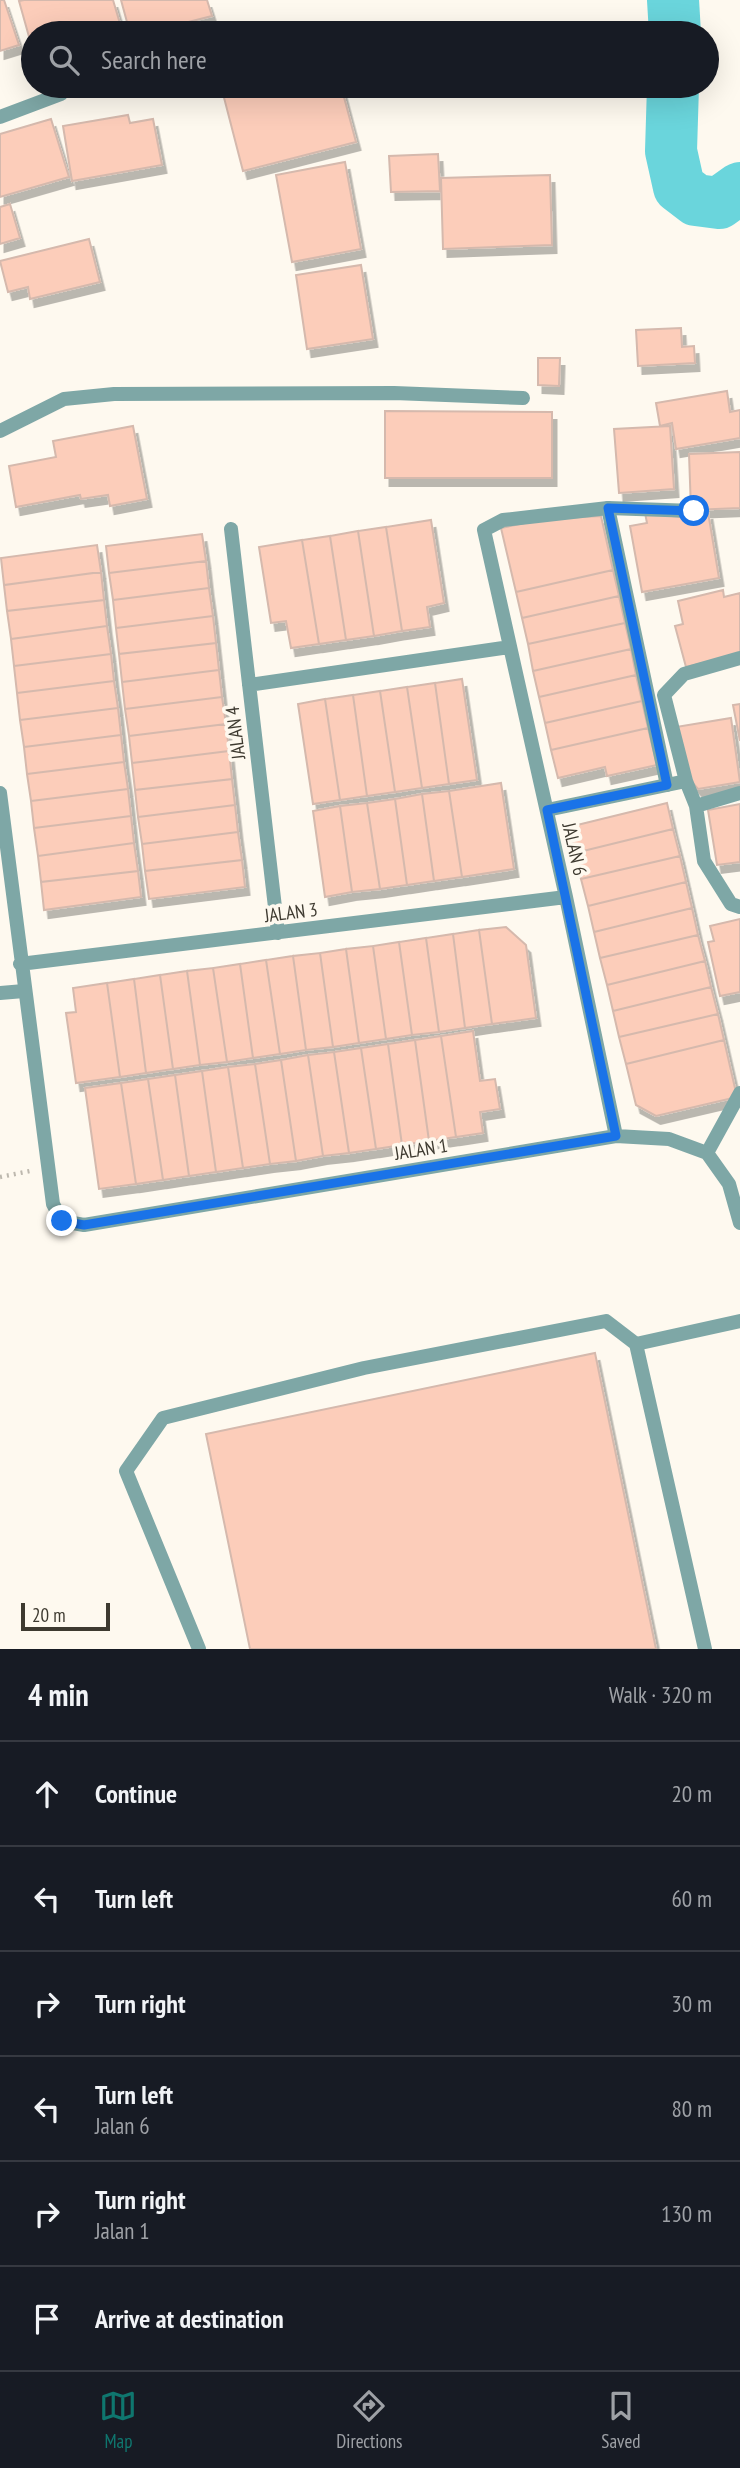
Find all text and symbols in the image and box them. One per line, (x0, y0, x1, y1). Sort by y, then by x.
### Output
search box (21, 21, 719, 98)
icon: search (45, 41, 83, 79)
text: Search here (101, 43, 207, 76)
route start (678, 495, 709, 526)
street label: JALAN 4 (220, 705, 250, 762)
street label: JALAN 6 (557, 819, 593, 878)
street label: JALAN 3 (262, 897, 319, 927)
street label: JALAN 1 (392, 1133, 449, 1165)
route end (46, 1205, 77, 1236)
scale bar (21, 1600, 110, 1632)
text: 20 m (32, 1603, 66, 1627)
text: 4 min (28, 1675, 89, 1714)
text: Walk · 320 m (609, 1680, 712, 1709)
icon: ahead (28, 1775, 66, 1813)
text: Continue (95, 1777, 177, 1810)
text: 20 m (671, 1779, 712, 1808)
icon: left (28, 1880, 66, 1918)
text: Turn left (95, 1882, 173, 1915)
text: 60 m (671, 1884, 712, 1913)
icon: right (28, 1985, 66, 2023)
text: Turn right (95, 1987, 186, 2020)
text: 30 m (671, 1989, 712, 2018)
text: Turn left (95, 2078, 173, 2111)
icon: left (28, 2090, 66, 2128)
text: 80 m (671, 2094, 712, 2123)
text: Jalan 6 (95, 2111, 150, 2140)
text: Turn right (95, 2183, 186, 2216)
icon: right (28, 2195, 66, 2233)
text: 130 m (661, 2199, 712, 2228)
text: Jalan 1 (95, 2216, 150, 2245)
icon: arrive (28, 2300, 66, 2338)
text: Arrive at destination (95, 2302, 284, 2335)
tab: Map (99, 2387, 137, 2453)
tab: Directions (336, 2387, 402, 2453)
tab: Saved (601, 2387, 641, 2453)

